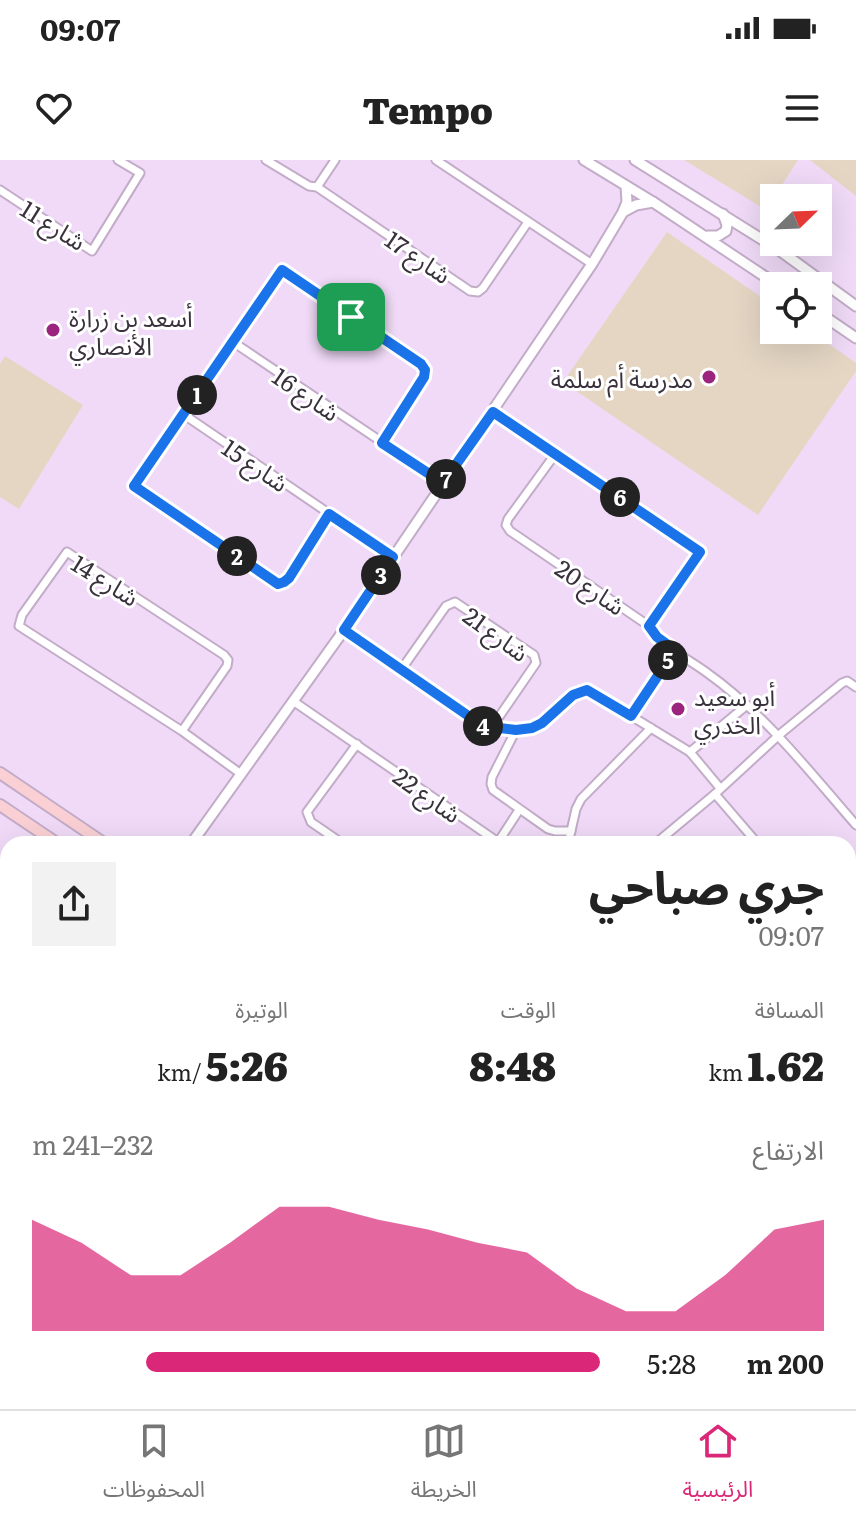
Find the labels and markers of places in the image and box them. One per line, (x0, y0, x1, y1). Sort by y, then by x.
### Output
pin (317, 283, 385, 351)
place label: أسعد بن زرارة الأنصاري (69, 299, 193, 365)
marker: أسعد بن زرارة الأنصاري (44, 321, 62, 339)
place label: مدرسة أم سلمة (551, 360, 693, 398)
marker: مدرسة أم سلمة (700, 368, 718, 386)
pin: 1 (177, 375, 217, 415)
pin: 7 (426, 459, 466, 499)
pin: 6 (600, 477, 640, 517)
pin: 2 (217, 536, 257, 576)
pin: 3 (361, 555, 401, 595)
pin: 5 (648, 640, 688, 680)
place label: أبو سعيد الخدري (694, 678, 775, 744)
marker: أبو سعيد الخدري (669, 700, 687, 718)
pin: 4 (463, 706, 503, 746)

